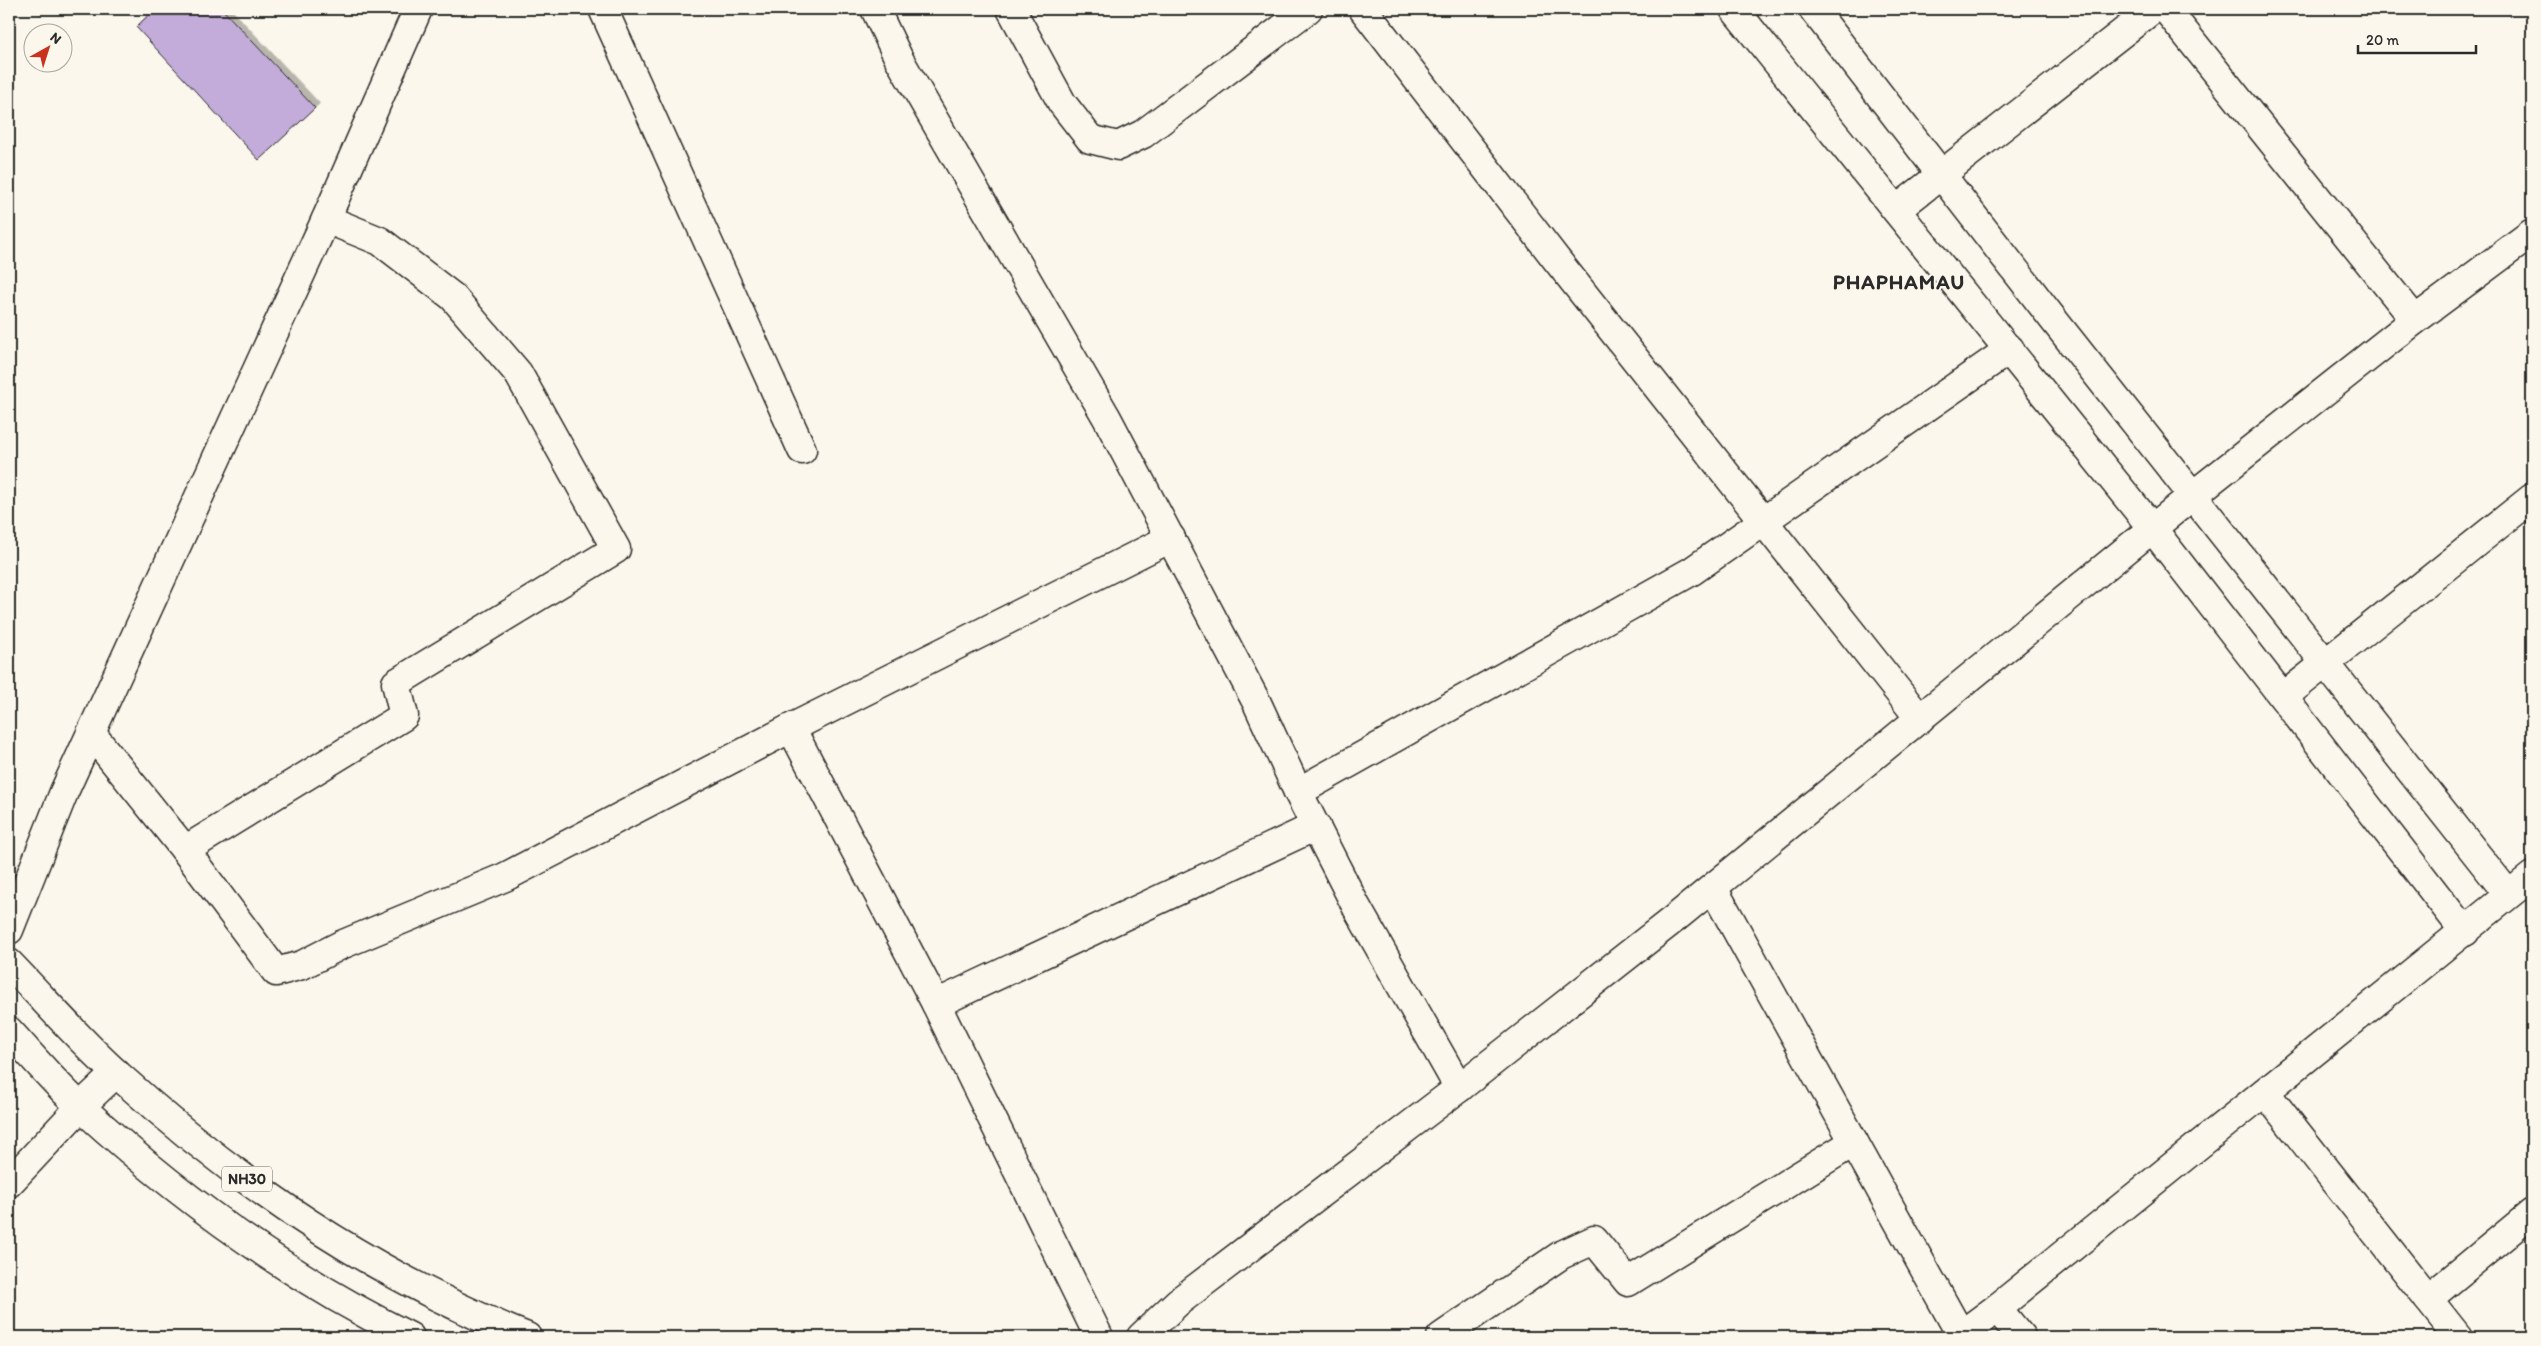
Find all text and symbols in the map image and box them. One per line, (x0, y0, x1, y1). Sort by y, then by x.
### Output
north arrow (22, 22, 72, 72)
scale bar (2358, 22, 2476, 54)
text: N (47, 29, 65, 48)
text: 20 m (2366, 31, 2400, 49)
district label: PHAPHAMAU (1833, 269, 1965, 294)
road number: NH30 (222, 1166, 272, 1192)

